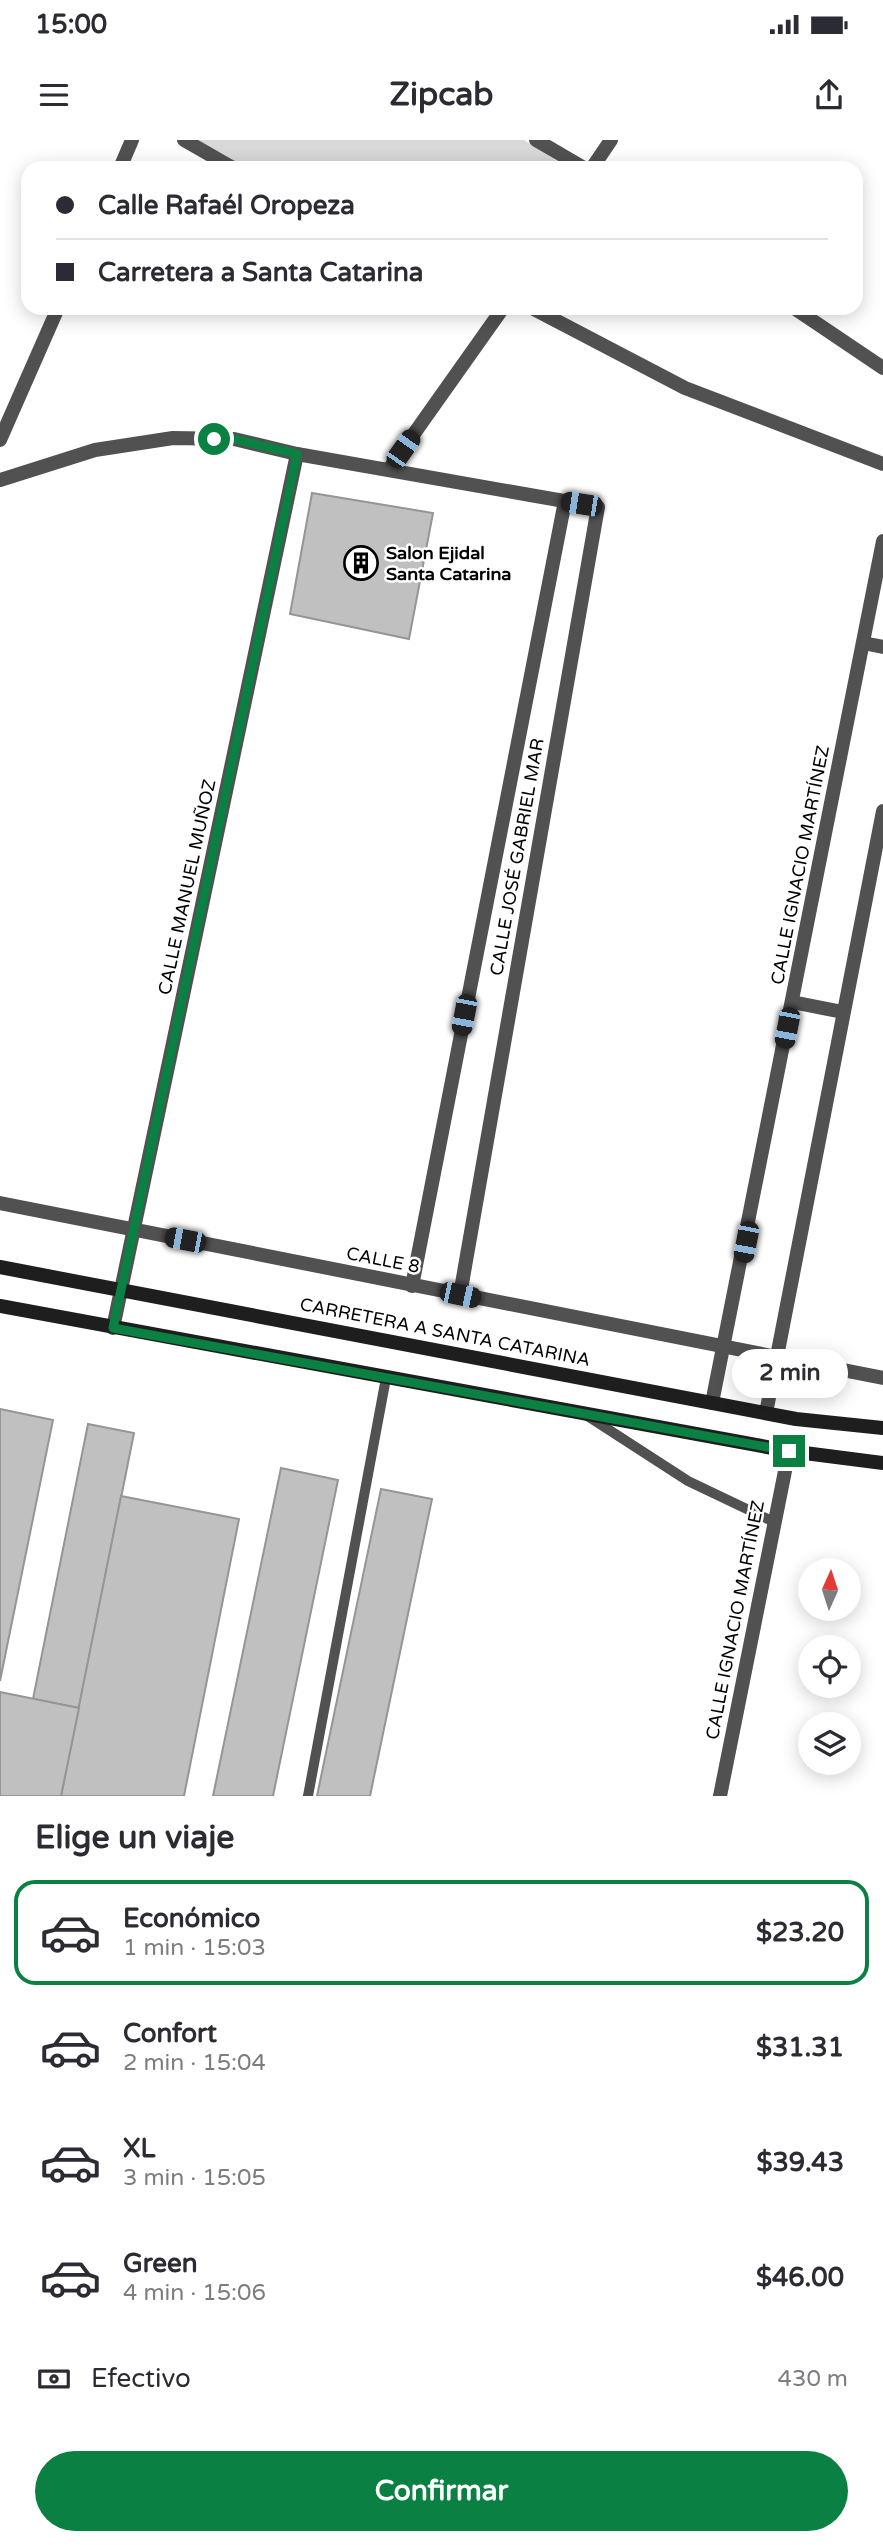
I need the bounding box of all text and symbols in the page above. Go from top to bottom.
text: 15:00 [35,9,107,40]
icon: menu [35,76,73,114]
text: Zipcab [390,76,493,114]
icon: share [810,76,848,114]
text: Calle Rafaél Oropeza [98,190,355,221]
text: Carretera a Santa Catarina [98,257,423,288]
route start [198,423,230,455]
car [383,426,424,472]
car [559,490,604,518]
place label: Salon Ejidal Santa Catarina [386,542,511,585]
building icon: Salon Ejidal Santa Catarina [342,544,380,582]
street label: CALLE JOSÉ GABRIEL MAR [485,737,549,977]
street label: CALLE IGNACIO MARTÍNEZ [766,743,834,987]
street label: CALLE MANUEL MUÑOZ [153,777,221,997]
car [450,992,479,1038]
car [773,1005,802,1051]
car [732,1219,761,1265]
car [163,1226,208,1254]
street label: CALLE 8 [345,1242,421,1278]
car [438,1280,483,1310]
street label: CARRETERA A SANTA CATARINA [298,1293,592,1371]
callout: 2 min [731,1350,847,1398]
text: 2 min [759,1359,821,1387]
route end [773,1435,805,1467]
street label: CALLE IGNACIO MARTÍNEZ [701,1498,769,1742]
north arrow [798,1558,861,1620]
map controls [798,1558,861,1775]
button: locate [798,1635,861,1698]
button: layers [798,1712,861,1775]
text: Elige un viaje [35,1819,234,1857]
icon: car [39,1901,102,1964]
text: Económico [123,1903,260,1934]
text: $23.20 [756,1917,844,1948]
text: 1 min · 15:03 [123,1934,266,1962]
icon: car [39,2016,102,2079]
text: Confort [123,2018,217,2049]
text: $31.31 [756,2032,844,2063]
text: 2 min · 15:04 [123,2049,266,2077]
icon: car [39,2131,102,2194]
text: XL [123,2133,155,2164]
text: $39.43 [756,2147,844,2178]
text: 3 min · 15:05 [123,2164,266,2192]
icon: car [39,2246,102,2309]
text: Green [123,2248,198,2279]
text: $46.00 [756,2262,844,2293]
text: 4 min · 15:06 [123,2279,266,2307]
icon: cash [35,2360,73,2398]
text: Efectivo [91,2363,191,2394]
text: 430 m [778,2365,848,2393]
button: Confirmar [35,2451,848,2531]

